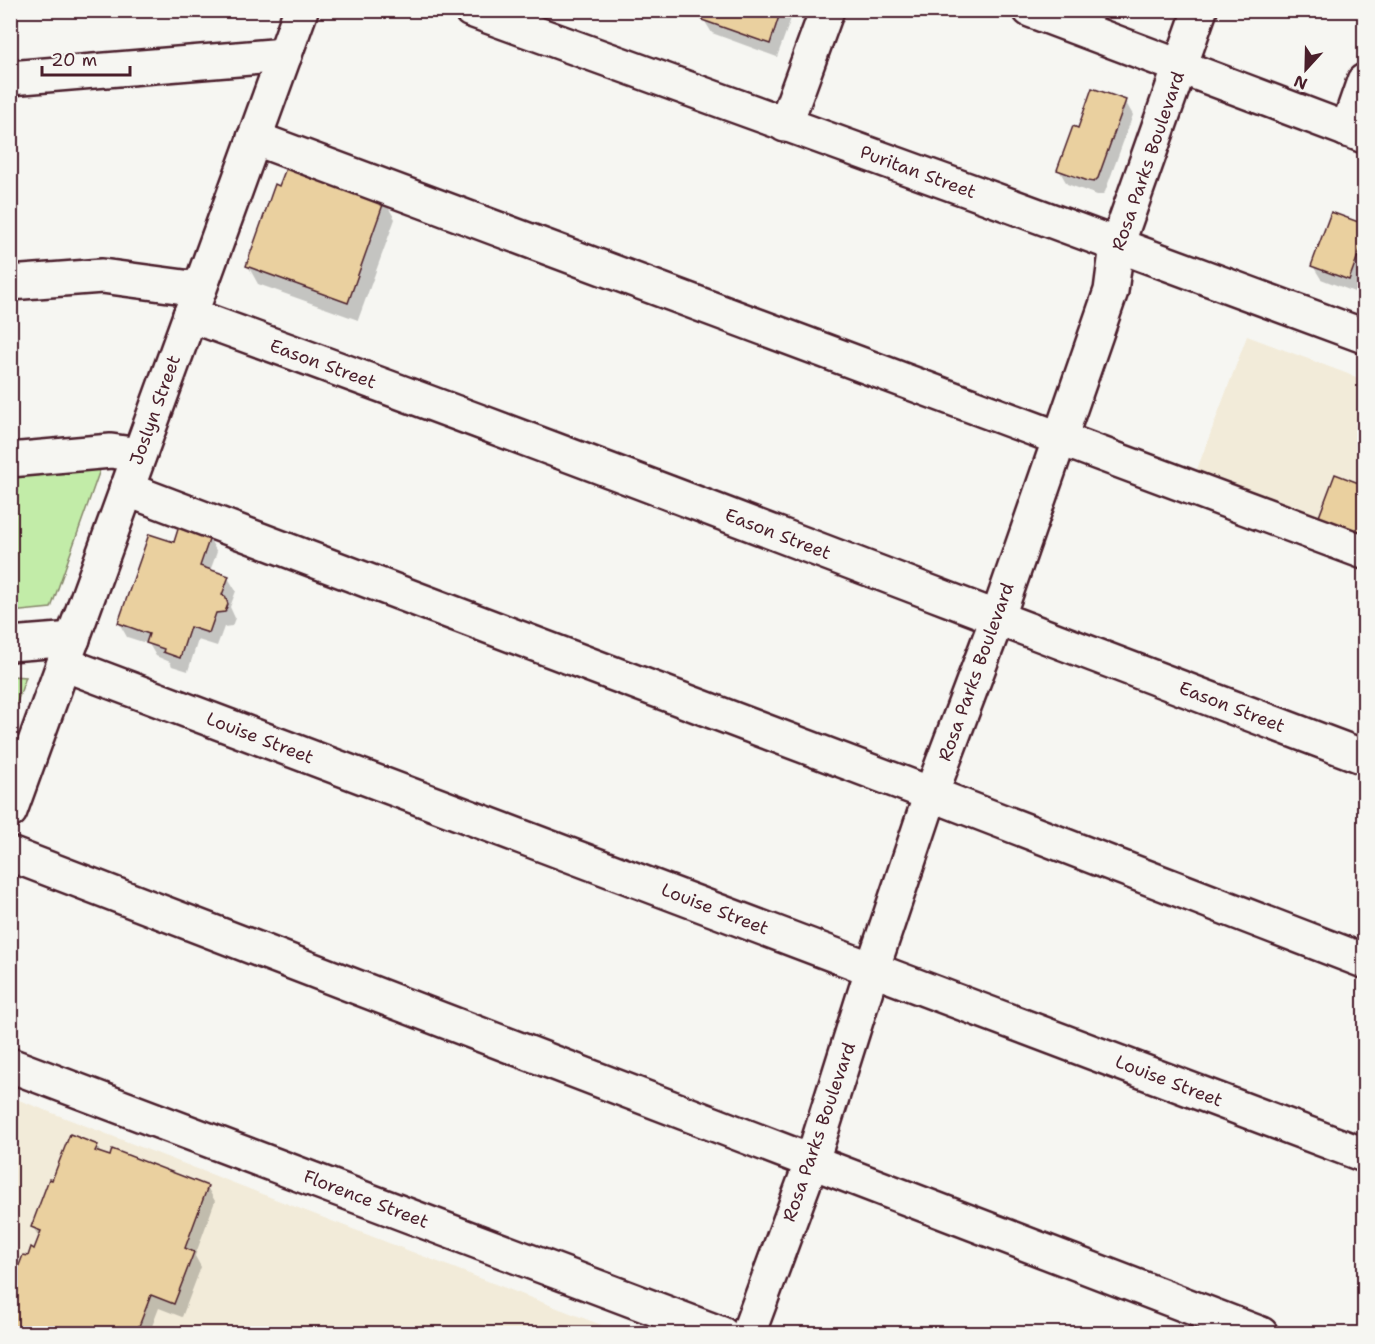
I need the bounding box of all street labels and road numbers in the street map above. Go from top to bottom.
street label: Rosa Parks Boulevard [1106,68,1190,254]
street label: Puritan Street [857,140,980,204]
street label: Eason Street [266,334,380,394]
street label: Joslyn Street [124,352,186,468]
street label: Eason Street [722,503,835,565]
street label: Rosa Parks Boulevard [932,579,1020,765]
street label: Eason Street [1176,676,1289,738]
street label: Louise Street [203,707,317,770]
street label: Louise Street [658,878,772,941]
street label: Rosa Parks Boulevard [777,1039,861,1225]
street label: Louise Street [1112,1050,1226,1113]
street label: Florence Street [300,1164,432,1234]

